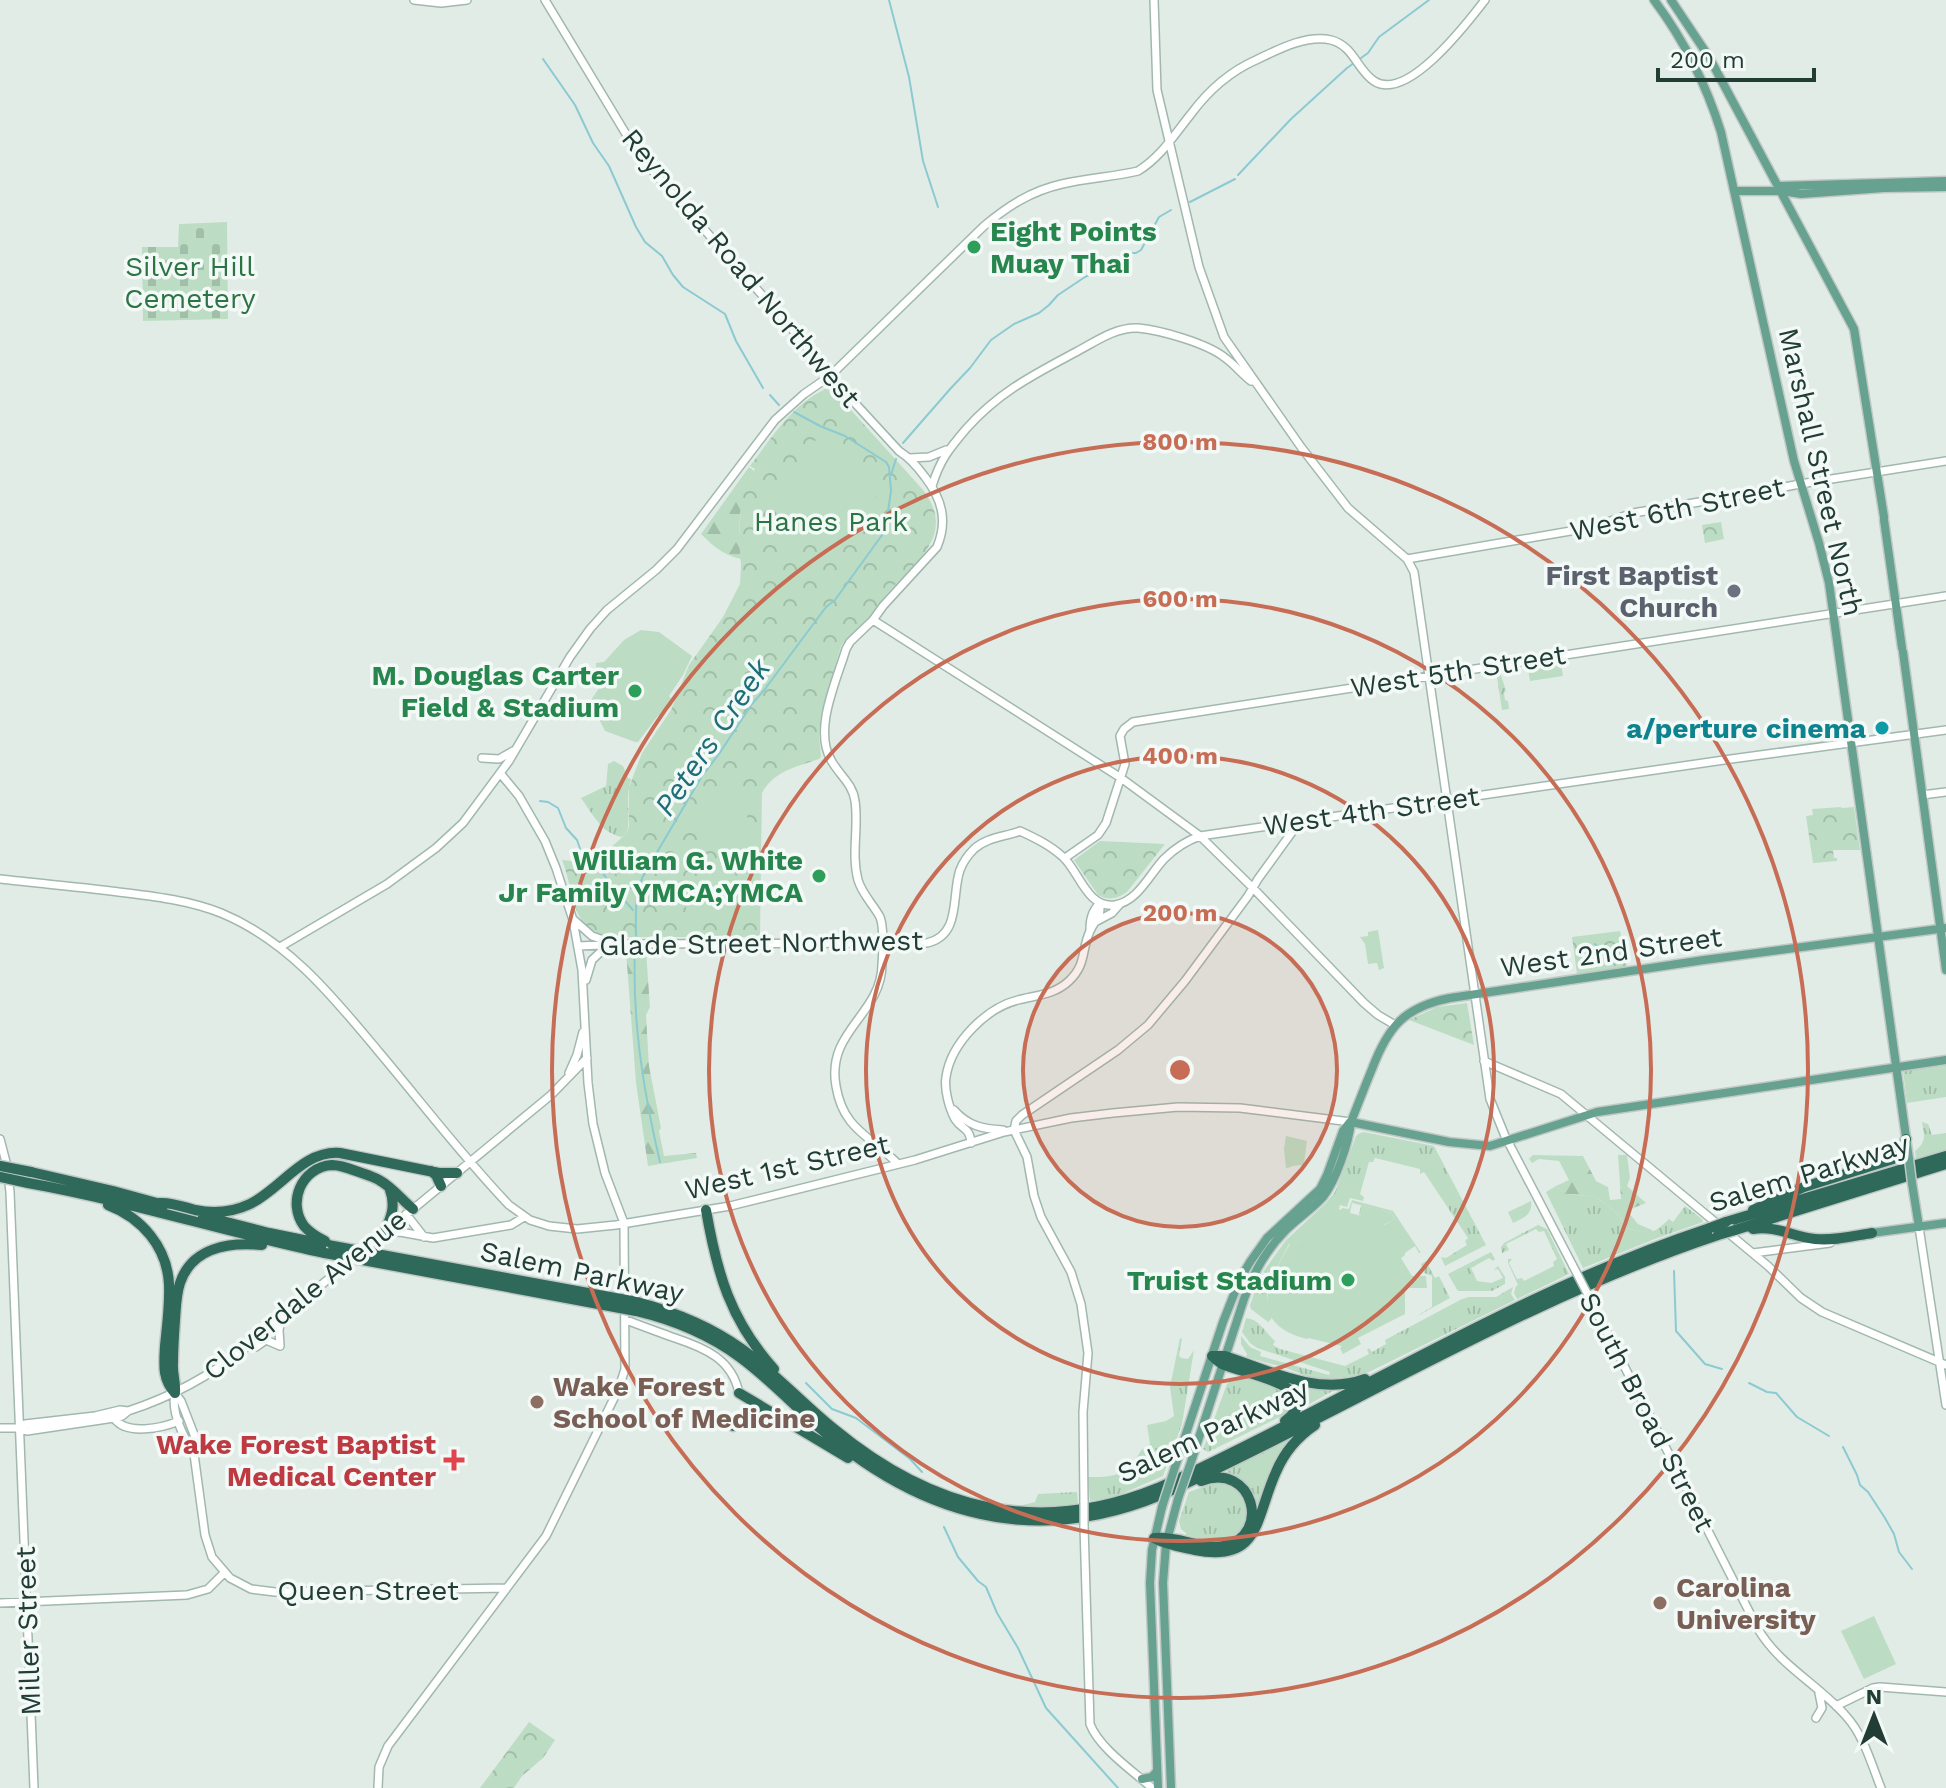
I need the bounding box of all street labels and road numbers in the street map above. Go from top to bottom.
street label: Reynolda Road Northwest [615,122,867,414]
street label: Marshall Street North [1772,325,1870,619]
street label: West 6th Street [1567,470,1787,548]
street label: West 5th Street [1348,638,1568,704]
street label: West 4th Street [1261,779,1482,843]
street label: West 2nd Street [1498,920,1724,984]
street label: Glade Street Northwest [599,924,923,962]
street label: West 1st Street [682,1127,893,1207]
street label: Salem Parkway [1705,1127,1913,1219]
street label: Cloverdale Avenue [197,1203,413,1387]
street label: Salem Parkway [477,1234,687,1310]
street label: South Broad Street [1572,1287,1722,1537]
street label: Salem Parkway [1112,1372,1314,1490]
street label: Miller Street [9,1546,47,1716]
street label: Queen Street [277,1574,459,1607]

